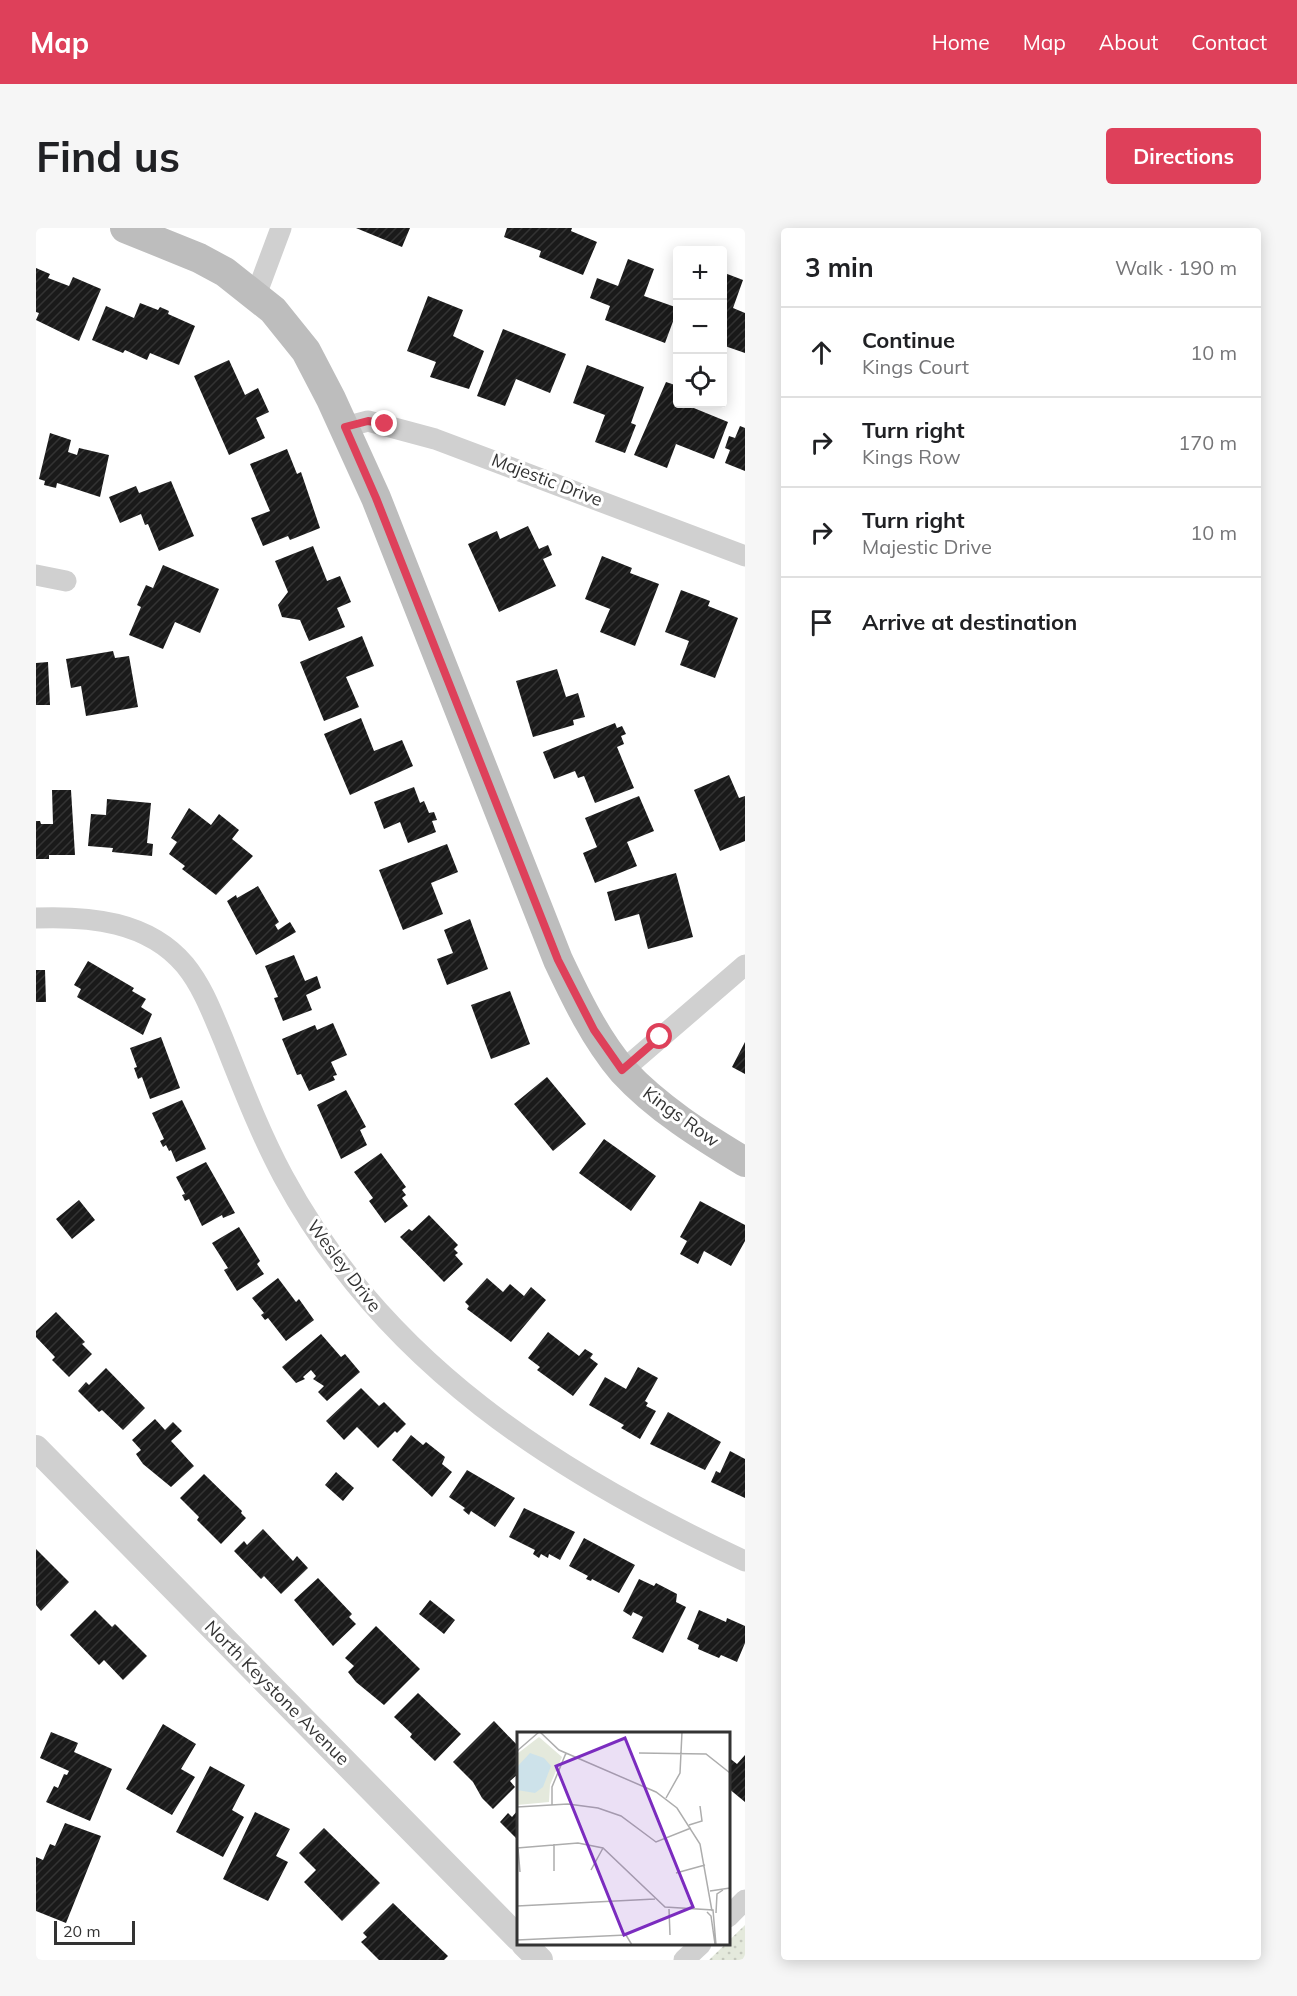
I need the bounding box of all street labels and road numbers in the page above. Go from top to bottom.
street label: Majestic Drive [489,448,606,511]
street label: Kings Row [639,1081,724,1152]
street label: Wesley Drive [302,1215,387,1316]
street label: North Keystone Avenue [200,1615,355,1770]

